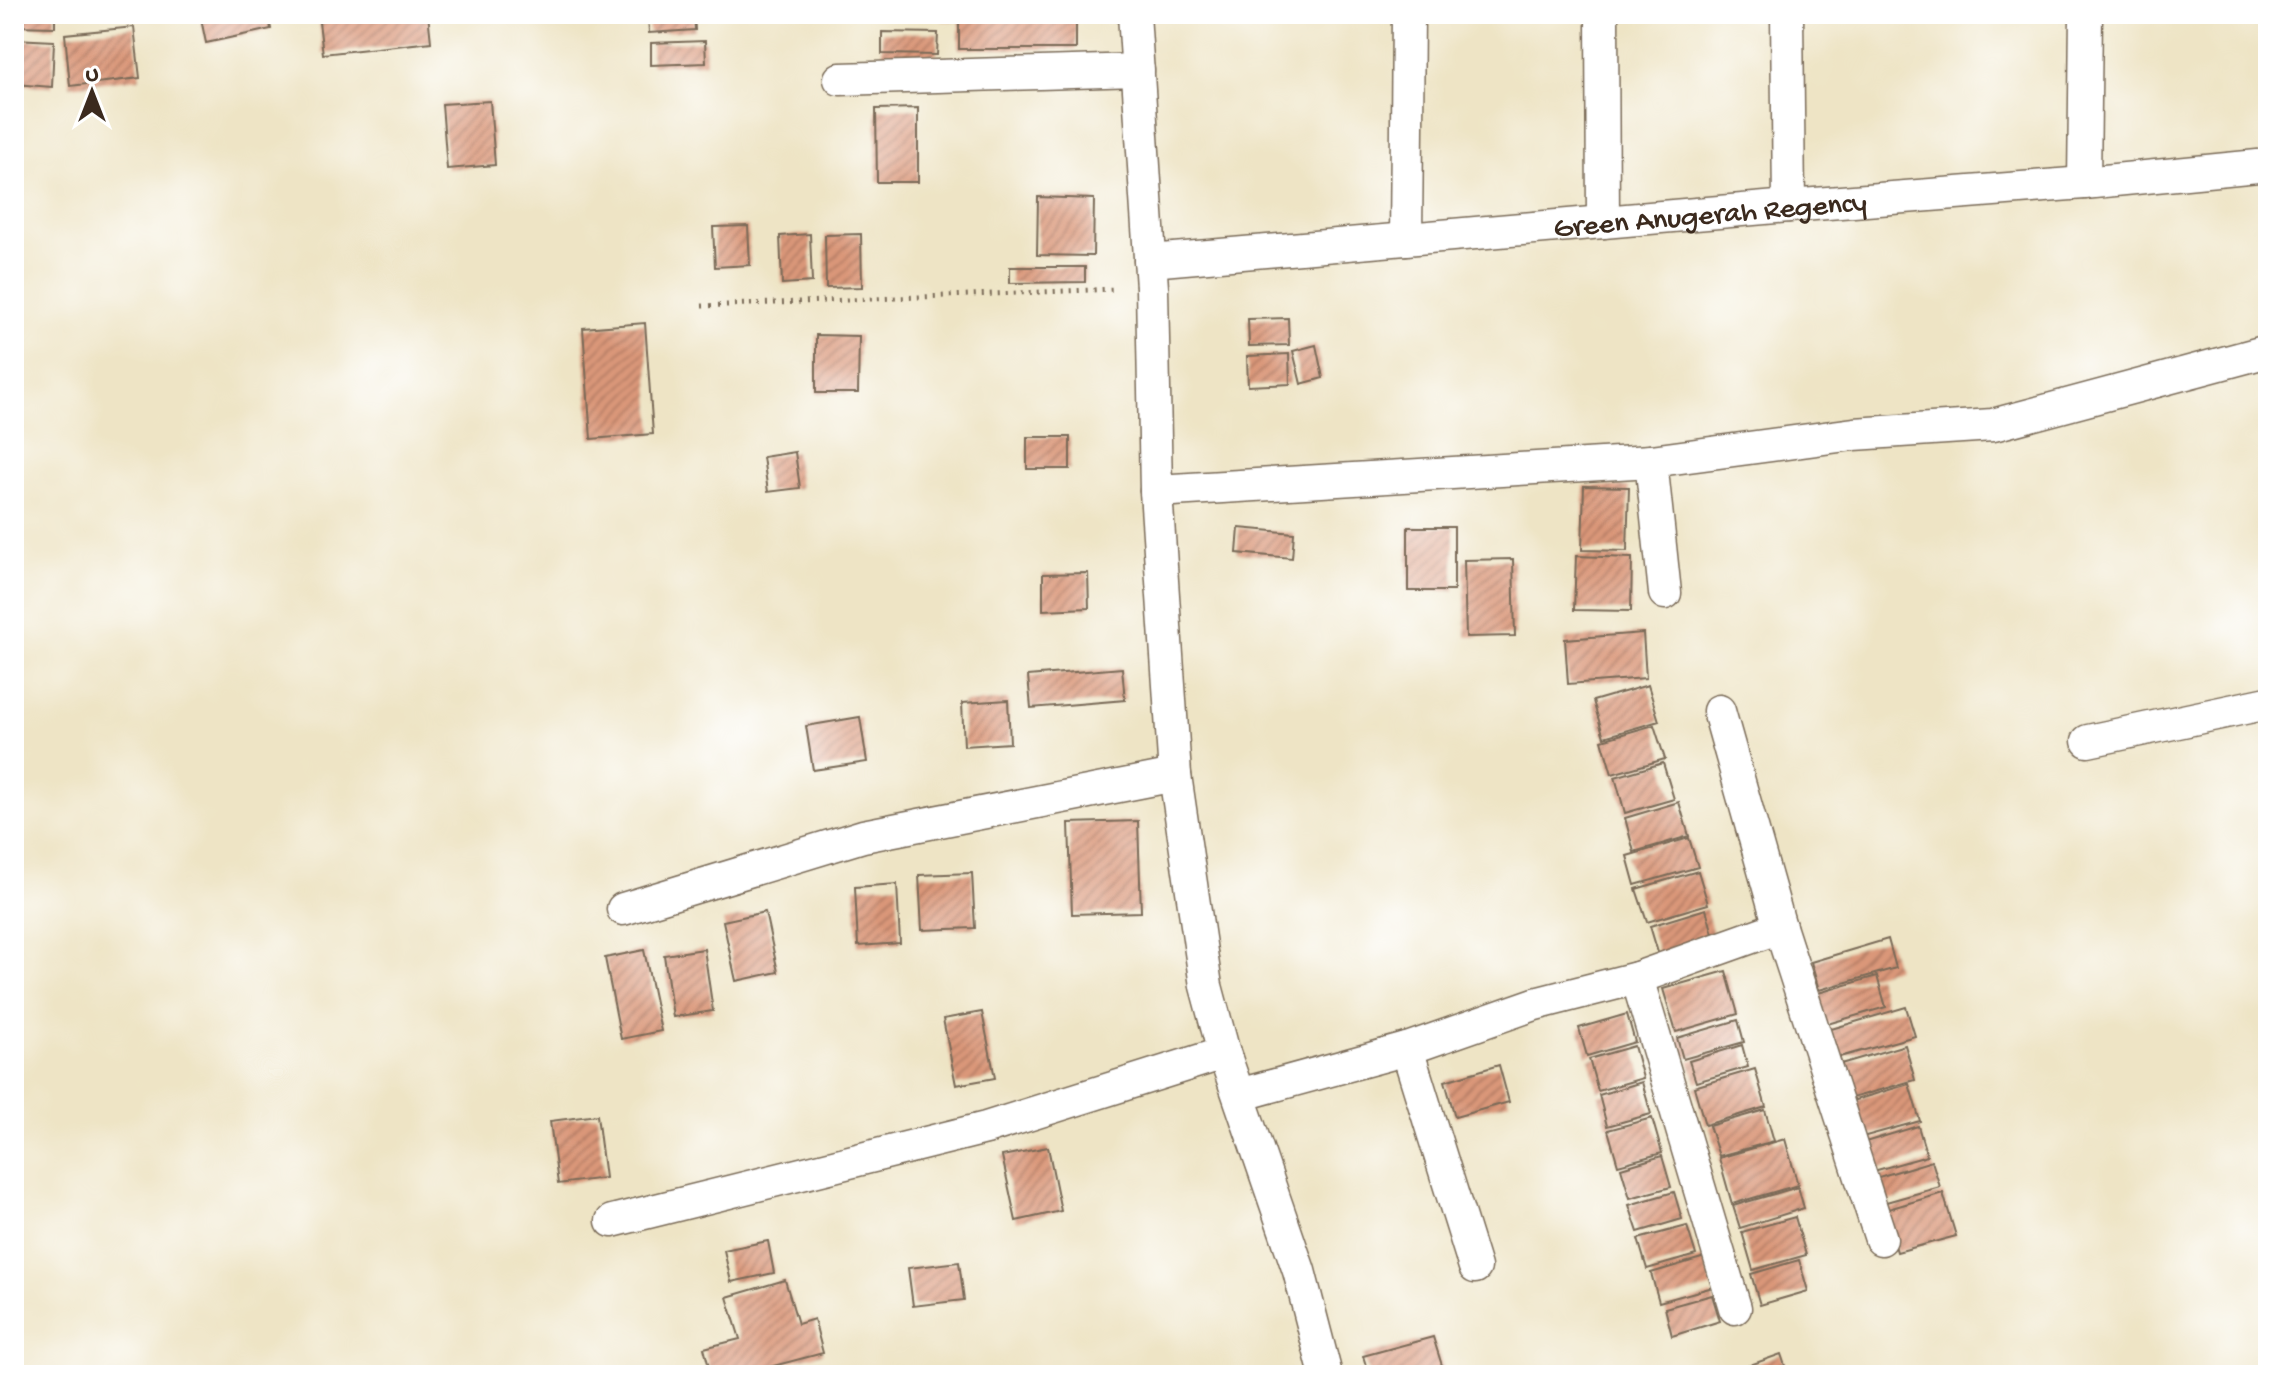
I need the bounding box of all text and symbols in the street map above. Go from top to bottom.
north arrow [52,52,132,132]
text: U [86,63,99,89]
street label: Green Anugerah Regency [1552,187,1868,248]

